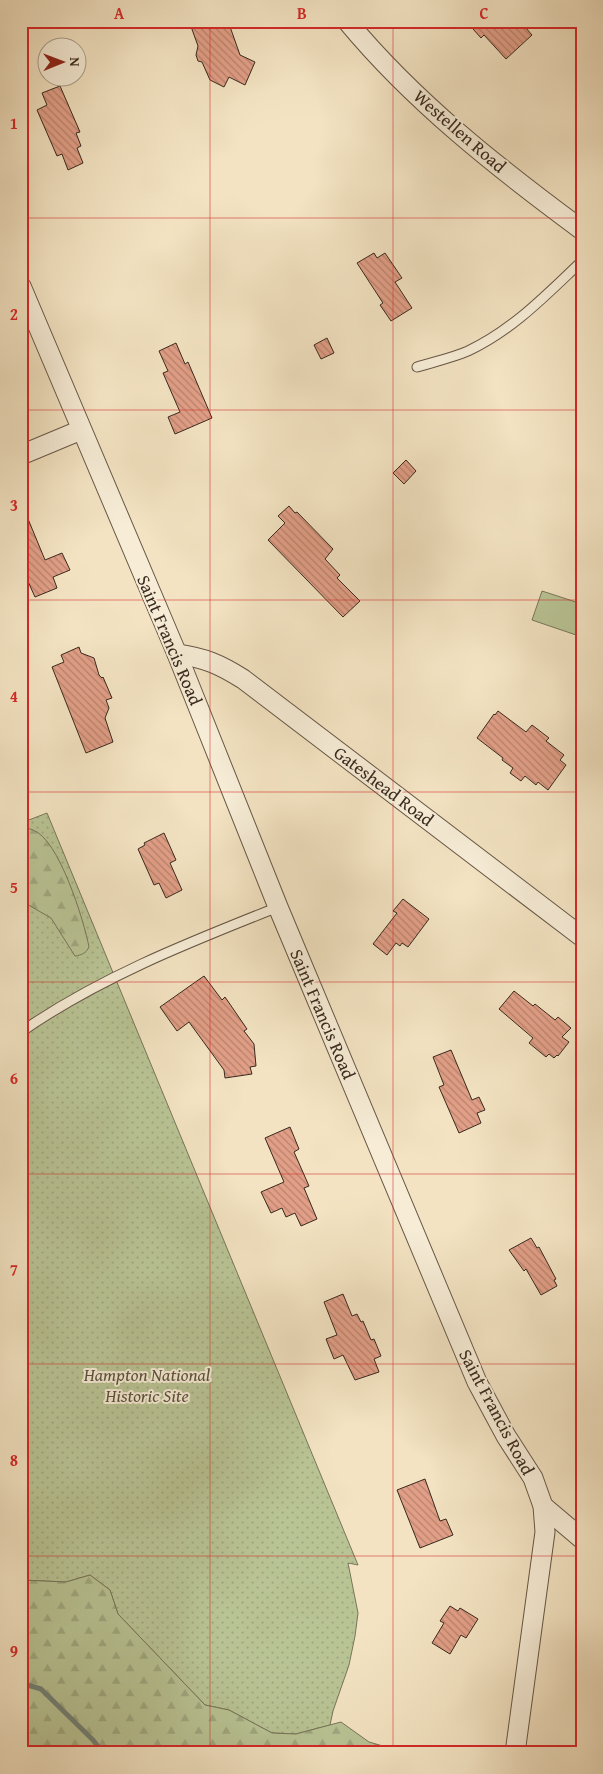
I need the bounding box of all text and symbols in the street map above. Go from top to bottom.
text: A [114,1,125,25]
text: B [297,1,307,25]
text: C [479,1,489,25]
north arrow [38,38,88,88]
text: N [65,57,85,67]
street label: Westellen Road [408,83,513,179]
text: 1 [10,111,18,135]
text: 2 [10,302,18,326]
text: 3 [10,493,18,517]
street label: Saint Francis Road [130,571,210,710]
text: 4 [10,684,18,708]
street label: Gateshead Road [328,739,440,833]
text: 5 [10,875,18,899]
street label: Saint Francis Road [283,945,363,1084]
text: 6 [10,1066,18,1090]
text: 7 [10,1257,18,1281]
street label: Saint Francis Road [452,1344,542,1480]
park label: Hampton National Historic Site [83,1361,211,1409]
text: 8 [10,1448,18,1472]
text: 9 [10,1639,18,1663]

